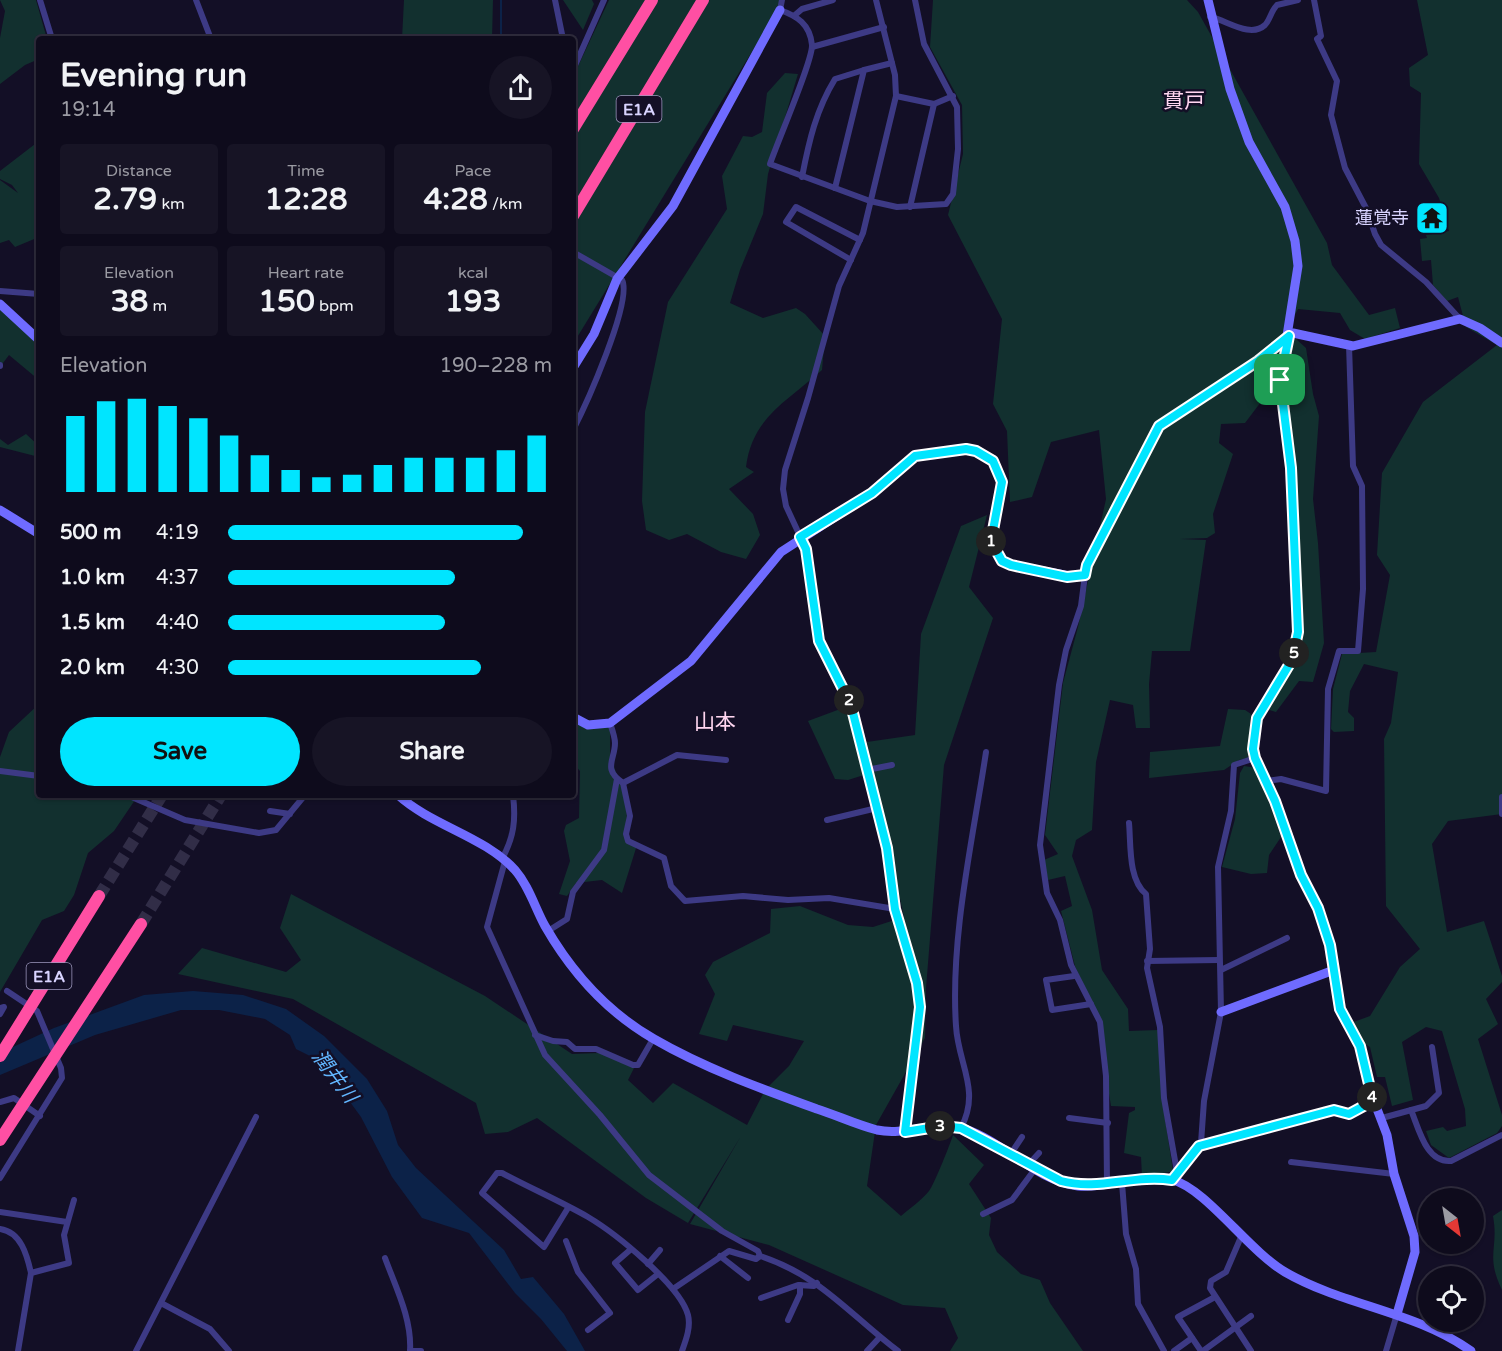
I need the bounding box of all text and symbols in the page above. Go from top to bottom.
text: Evening run [60,56,247,95]
button: share [489,56,552,119]
district label: 貫戸 [1163,89,1205,114]
road number: E1A [616,96,662,122]
text: 19:14 [60,98,115,122]
text: Distance [106,161,172,181]
text: Time [287,161,325,181]
text: Pace [455,161,491,181]
text: 2.79 [93,181,157,218]
text: 12:28 [264,181,348,218]
text: 4:28 [424,181,488,218]
text: km [157,194,185,214]
text: /km [488,194,522,214]
temple icon: 蓮覚寺 [1414,200,1450,236]
place label: 蓮覚寺 [1355,207,1409,229]
text: Elevation [104,263,174,283]
text: Heart rate [268,263,344,283]
text: kcal [458,263,488,283]
text: 38 [111,283,148,320]
text: 150 [258,283,315,320]
text: 193 [445,283,501,320]
text: m [148,296,167,316]
text: bpm [315,296,354,316]
text: Elevation [60,354,147,378]
text: 190–228 m [439,354,552,378]
pin [1254,354,1305,405]
icon: arrive [1263,363,1296,396]
text: 500 m [60,521,121,545]
text: 4:19 [156,521,199,545]
pin: 1 [976,526,1006,556]
text: 1 [986,531,996,551]
text: 1.0 km [60,566,125,590]
text: 4:37 [156,566,199,590]
text: 1.5 km [60,611,125,635]
text: 4:40 [156,611,199,635]
pin: 5 [1279,638,1309,668]
text: 5 [1289,643,1299,663]
text: 2.0 km [60,656,125,680]
text: 4:30 [156,656,199,680]
pin: 2 [834,685,864,715]
text: 2 [844,690,854,710]
district label: 山本 [694,710,736,735]
button: Save [60,717,300,786]
button: Share [312,717,552,786]
road number: E1A [26,963,72,989]
water label: 潤井川 [307,1045,363,1109]
pin: 4 [1357,1082,1387,1112]
text: 4 [1367,1087,1377,1107]
pin: 3 [925,1111,955,1141]
text: 3 [935,1116,945,1136]
north arrow [1418,1188,1484,1254]
map controls [1418,1188,1484,1332]
button: locate [1418,1266,1484,1332]

